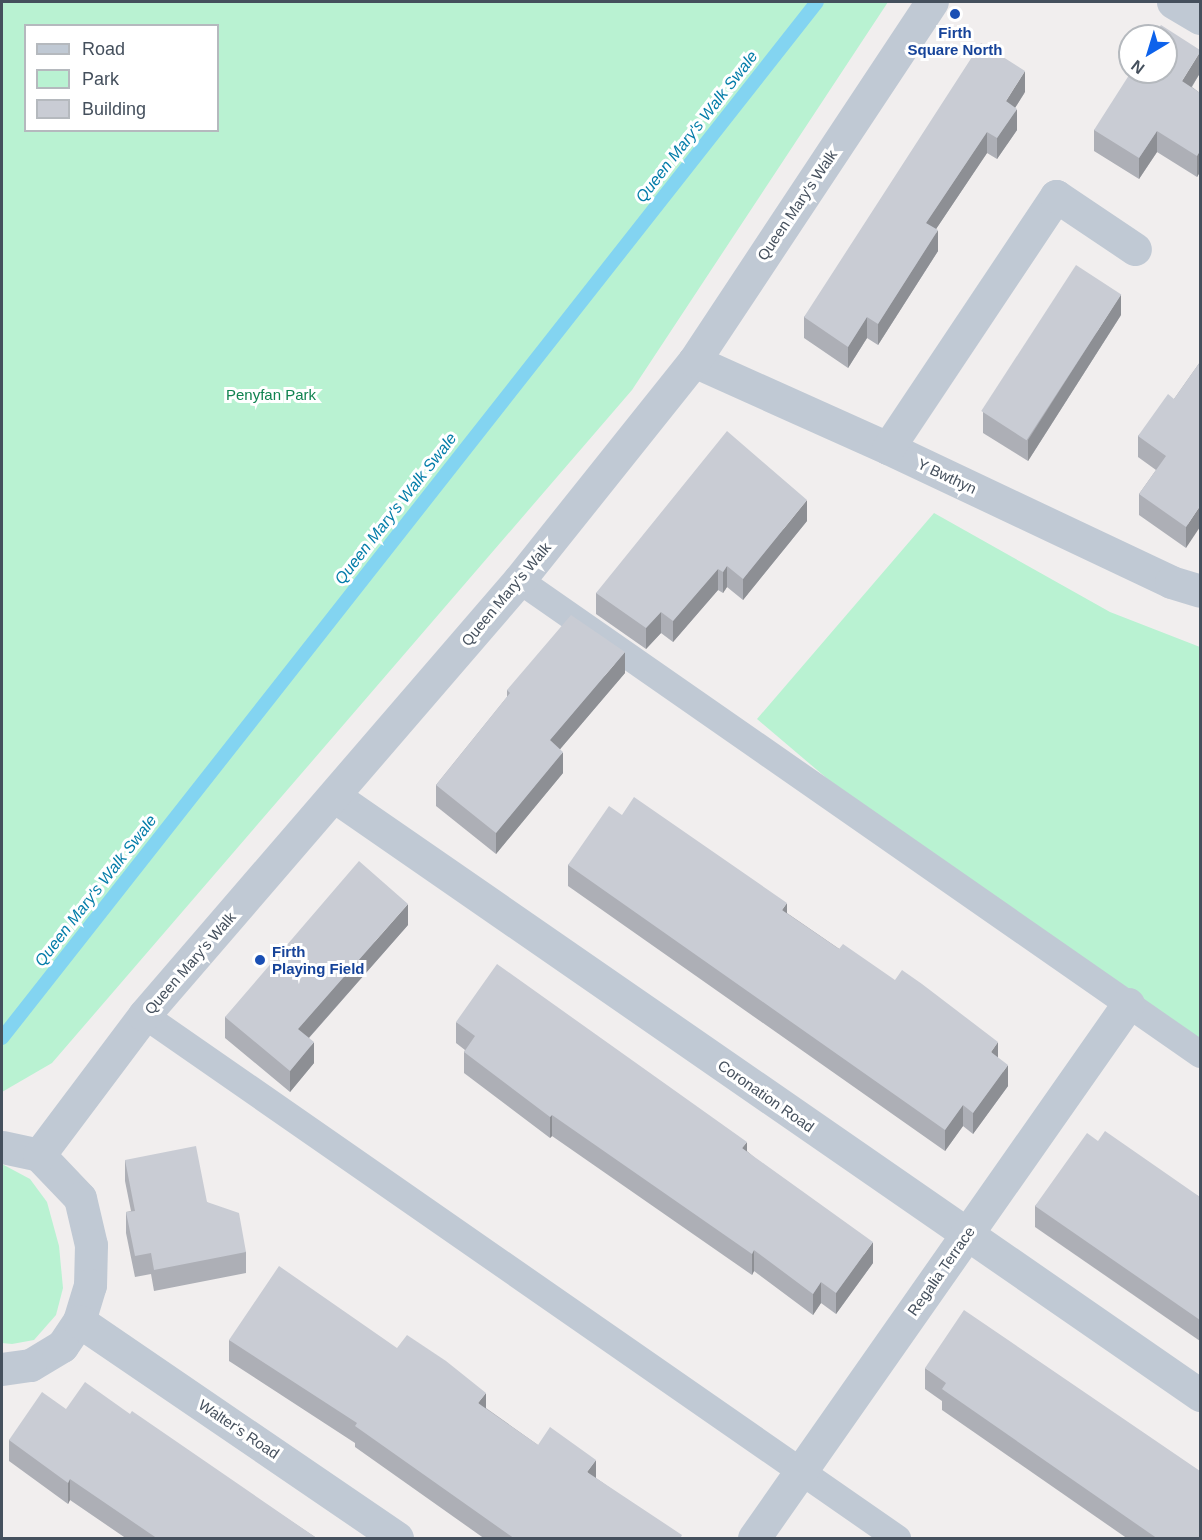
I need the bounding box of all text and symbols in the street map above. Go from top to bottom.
marker: Firth Square North [948,7,962,21]
place label: Firth Square North [907,23,1003,58]
legend [24,24,219,132]
north arrow [1118,24,1178,84]
text: Road [82,39,125,59]
water label: Queen Mary's Walk Swale [632,47,762,207]
text: N [1128,57,1148,77]
text: Park [82,69,119,89]
text: Building [82,99,146,119]
street label: Queen Mary's Walk [753,146,841,264]
park label: Penyfan Park [226,386,316,404]
water label: Queen Mary's Walk Swale [331,429,461,589]
street label: Y Bwthyn [914,454,980,498]
street label: Queen Mary's Walk [457,538,555,650]
water label: Queen Mary's Walk Swale [31,811,161,971]
street label: Queen Mary's Walk [141,908,239,1018]
place label: Firth Playing Field [272,942,365,977]
marker: Firth Playing Field [253,953,267,967]
street label: Coronation Road [714,1056,818,1136]
street label: Regalia Terrace [904,1223,978,1319]
street label: Walter's Road [195,1395,283,1463]

